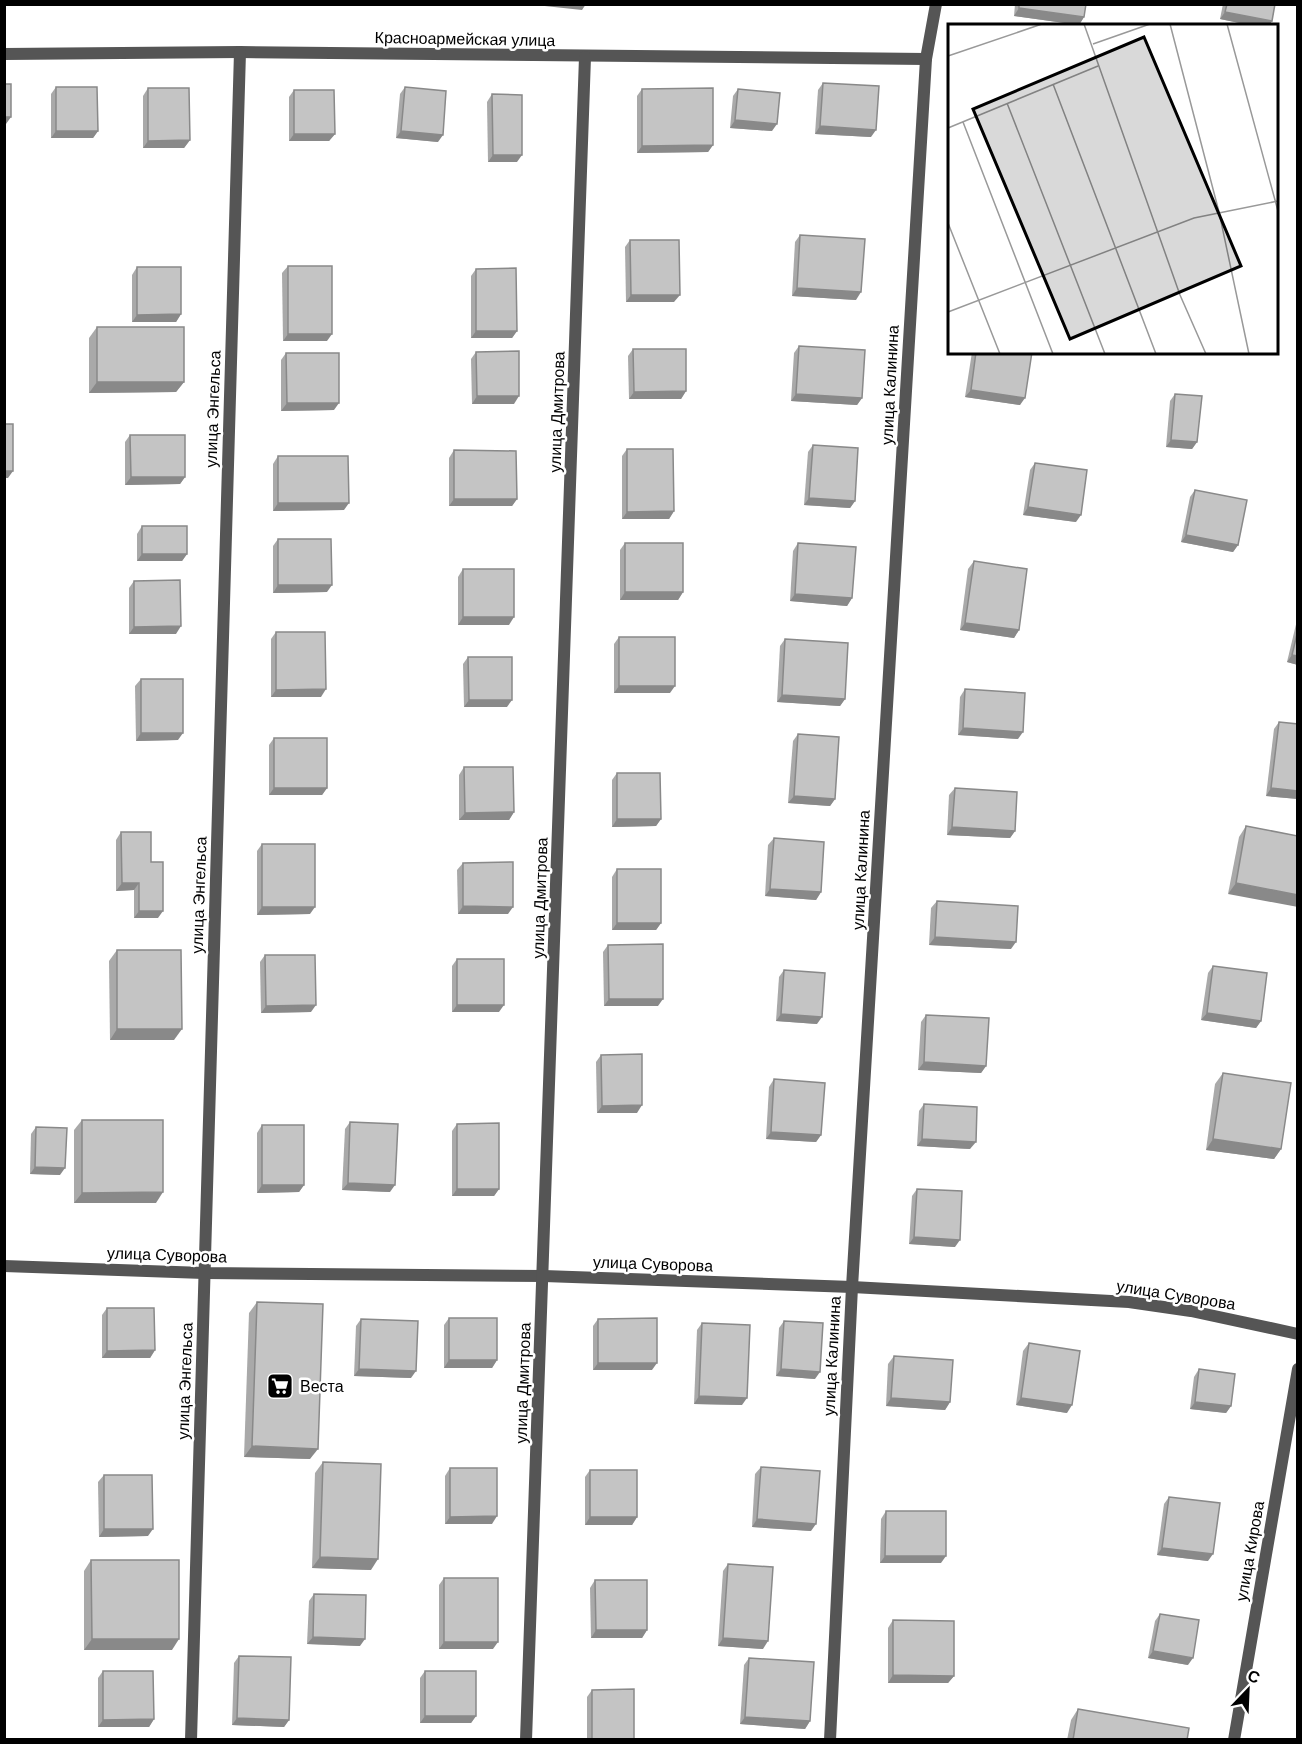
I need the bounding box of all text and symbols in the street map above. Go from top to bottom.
inset map [948,24,1278,354]
street label: Красноармейская улица [375,27,556,51]
street label: улица Калинина [876,324,904,446]
street label: улица Энгельса [200,350,226,468]
street label: улица Дмитрова [544,351,570,473]
street label: улица Калинина [847,809,875,931]
street label: улица Энгельса [186,836,212,954]
street label: улица Дмитрова [527,837,553,959]
street label: улица Суворова [107,1242,227,1268]
street label: улица Суворова [593,1251,713,1277]
street label: улица Суворова [1115,1275,1237,1315]
street label: улица Калинина [818,1295,846,1417]
street label: улица Энгельса [172,1322,198,1440]
street label: улица Дмитрова [510,1322,536,1444]
supermarket icon: Веста [265,1371,295,1401]
place label: Веста [300,1376,344,1397]
street label: улица Кирова [1231,1499,1269,1603]
north arrow [1218,1660,1278,1720]
text: С [1244,1665,1263,1689]

